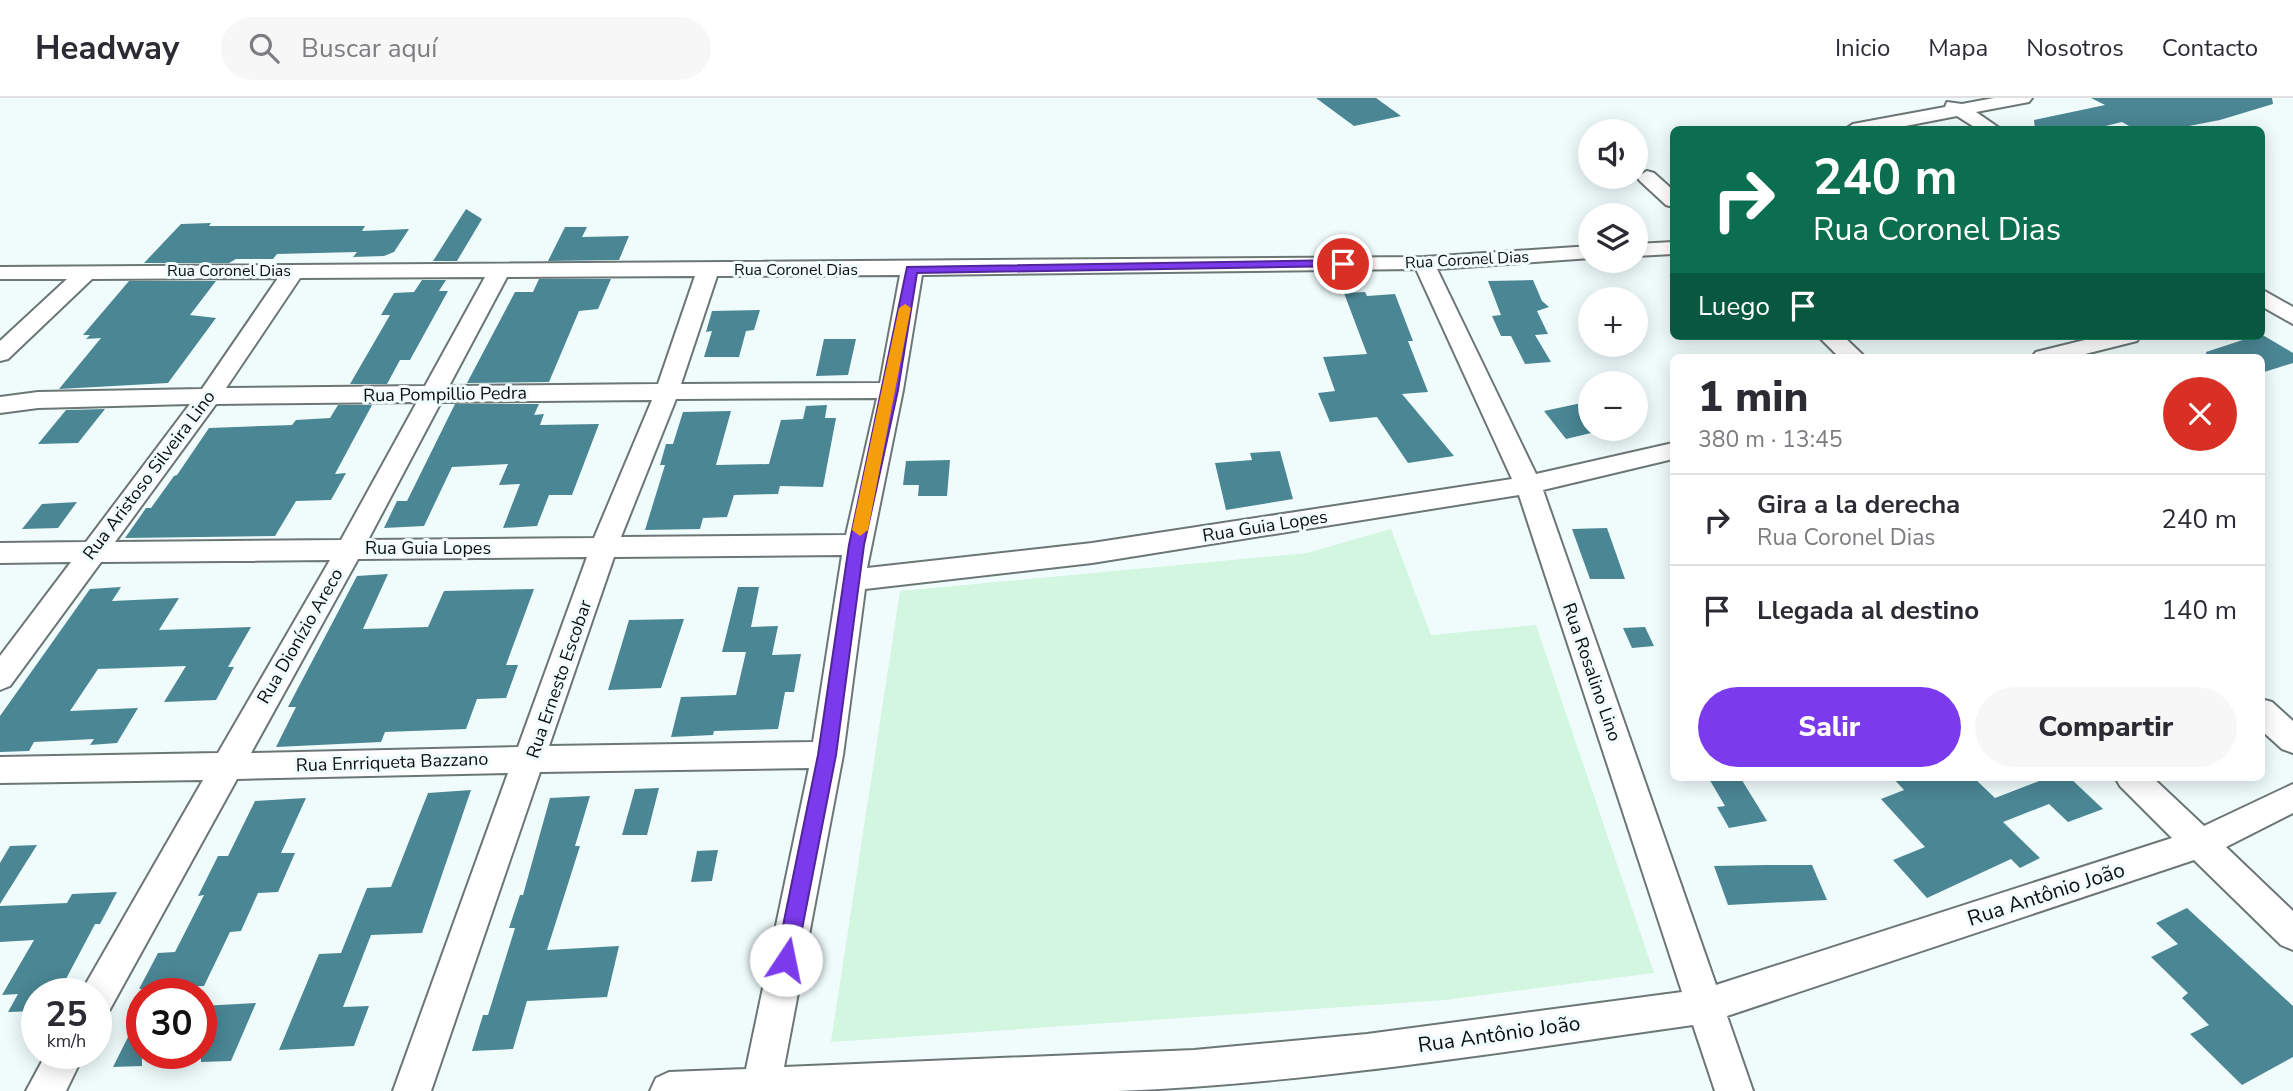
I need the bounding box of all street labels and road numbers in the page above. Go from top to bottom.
street label: Rua Coronel Dias [1405,246,1530,274]
street label: Rua Coronel Dias [734,259,858,281]
street label: Rua Coronel Dias [167,260,291,282]
street label: Rua Pompillio Pedra [363,381,527,407]
street label: Rua Aristoso Silveira Lino [77,385,221,565]
street label: Rua Guia Lopes [1201,504,1329,548]
street label: Rua Guia Lopes [365,536,491,560]
street label: Rua Dionízio Areco [251,564,349,708]
street label: Rua Ernesto Escobar [521,596,598,761]
street label: Rua Rosalino Lino [1557,600,1627,744]
street label: Rua Enrriqueta Bazzano [295,747,489,777]
street label: Rua Antônio João [1964,855,2128,933]
street label: Rua Antônio João [1416,1009,1582,1059]

